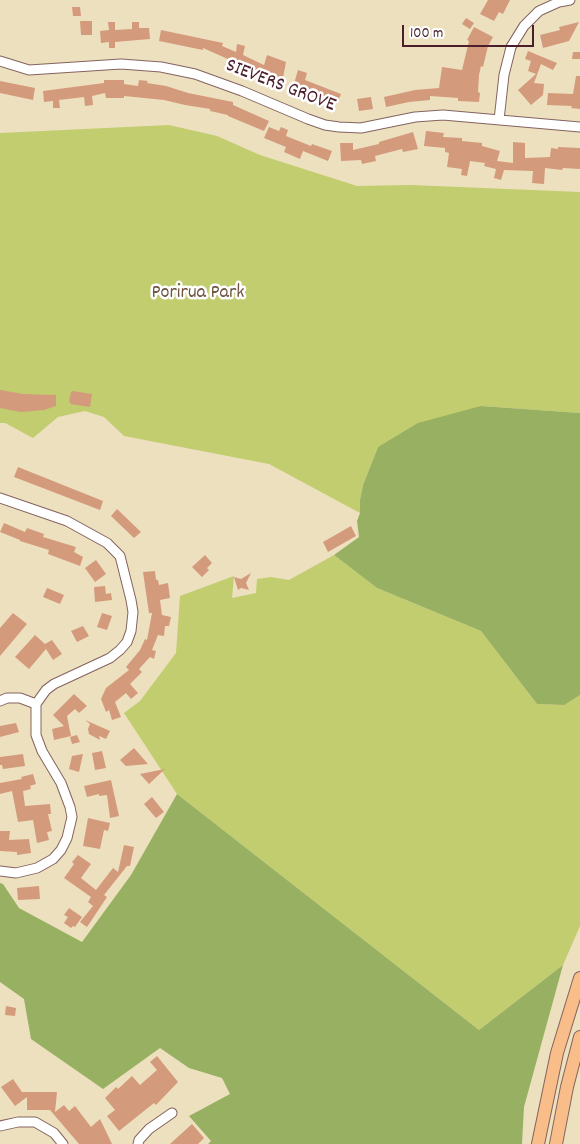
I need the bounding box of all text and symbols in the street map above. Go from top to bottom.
scale bar [405,15,538,47]
text: 100 m [410,23,443,45]
street label: SIEVERS GROVE [222,55,338,119]
park label: Porirua Park [151,282,245,306]

